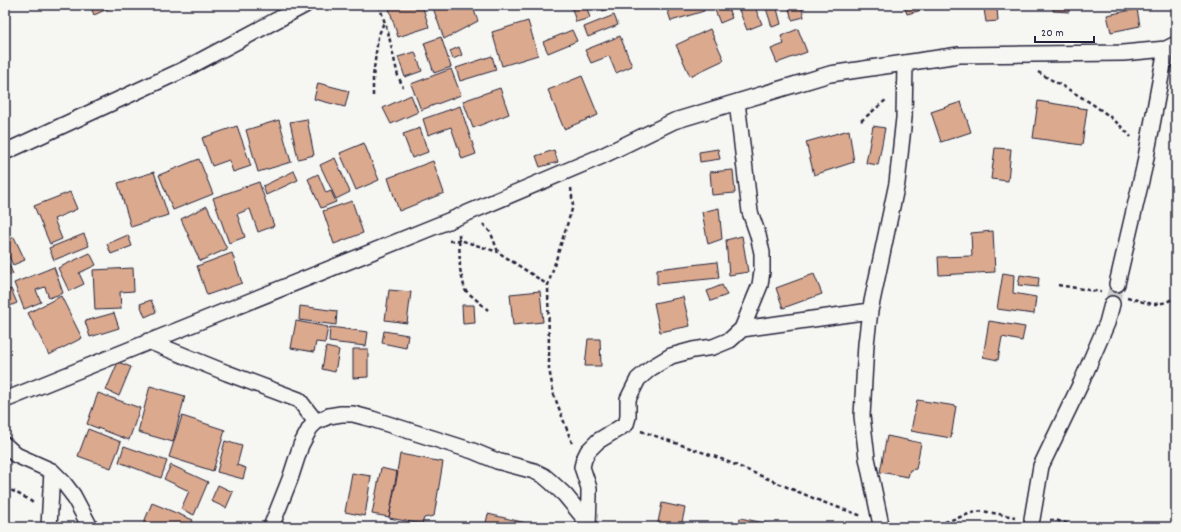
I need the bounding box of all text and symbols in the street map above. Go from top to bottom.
scale bar [1035,18,1094,44]
text: 20 m [1041,25,1064,42]

